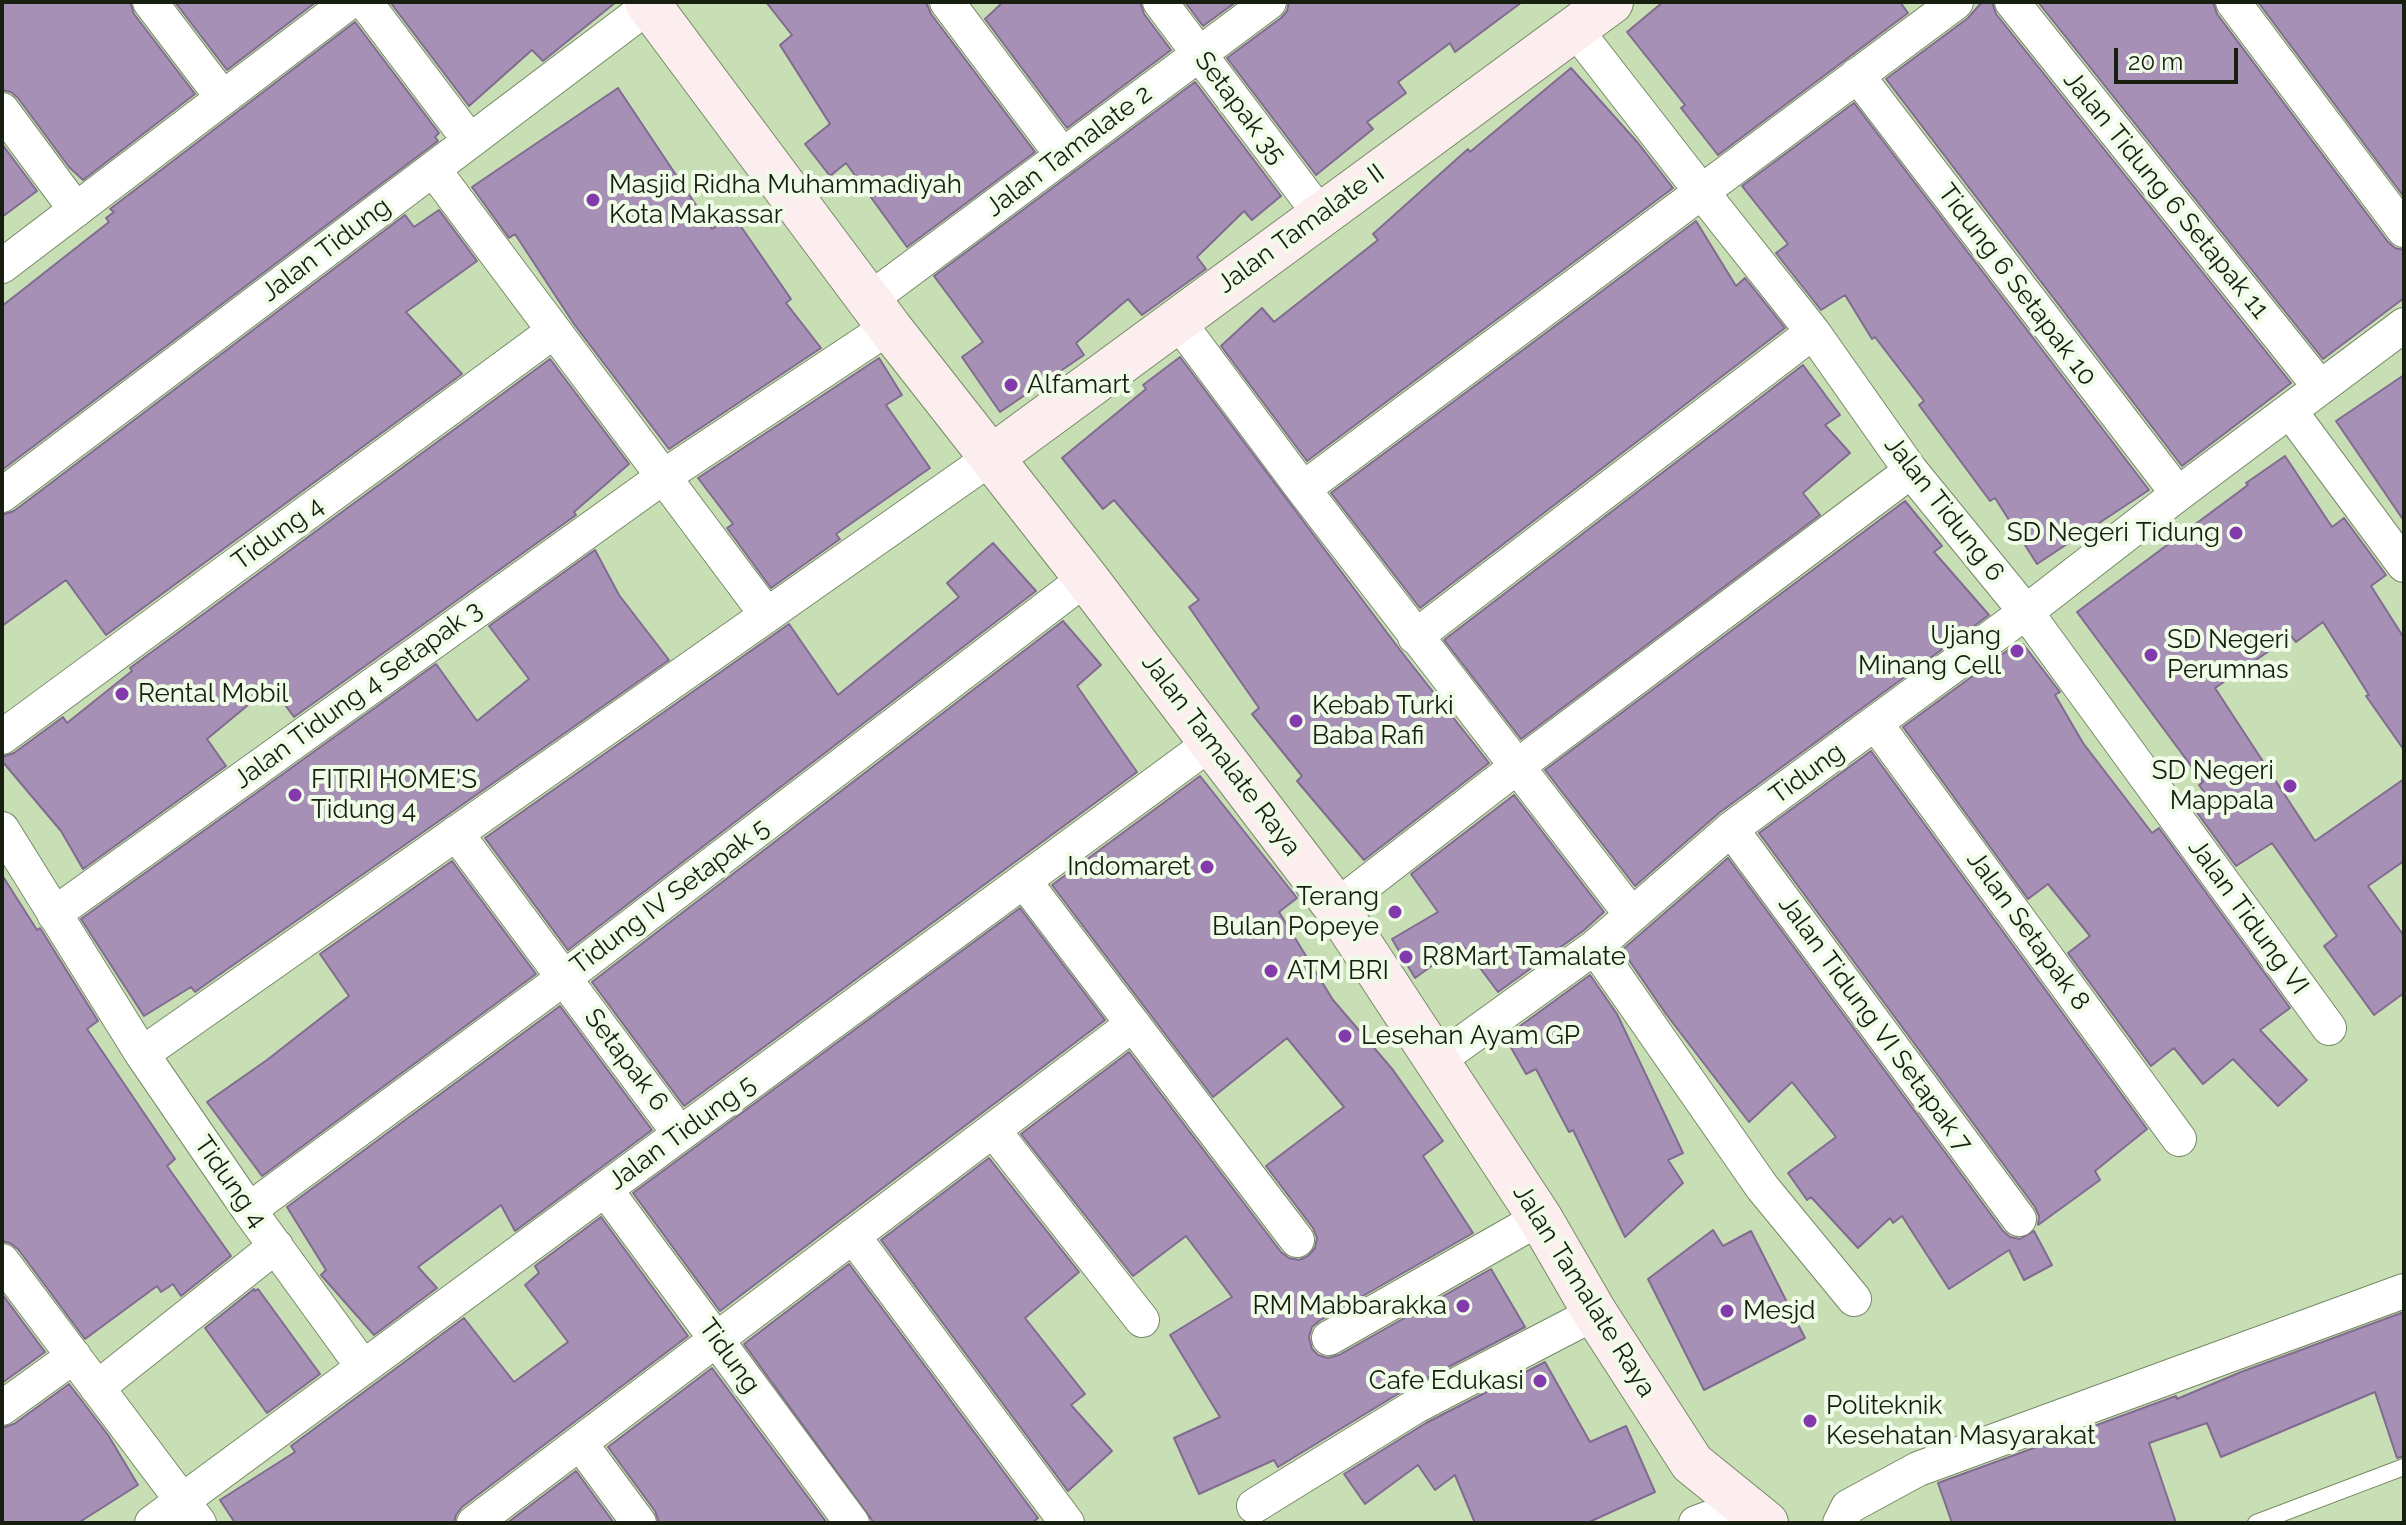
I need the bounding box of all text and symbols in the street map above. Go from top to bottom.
scale bar [2118,32,2242,82]
street label: Setapak 35 [1188,46,1292,170]
text: 20 m [2128,47,2183,76]
street label: Jalan Tidung 6 Setapak 11 [2056,65,2276,325]
street label: Jalan Tamalate 2 [980,78,1158,224]
street label: Jalan Tamalate II [1211,158,1391,300]
place label: Masjid Ridha Muhammadiyah Kota Makassar [609,169,962,230]
street label: Tidung 6 Setapak 10 [1931,178,2103,392]
street label: Jalan Tidung [255,191,397,309]
marker: Masjid Ridha Muhammadiyah Kota Makassar [584,191,602,209]
place label: Alfamart [1027,369,1130,401]
marker: Alfamart [1002,376,1020,394]
street label: Jalan Tidung 6 [1877,430,2011,588]
street label: Tidung 4 [226,490,330,578]
place label: SD Negeri Tidung [2007,517,2220,549]
marker: SD Negeri Tidung [2227,524,2245,542]
street label: Jalan Tidung 4 Setapak 3 [228,594,488,796]
place label: Ujang Minang Cell [1858,620,2001,682]
place label: SD Negeri Perumnas [2167,624,2289,686]
marker: Ujang Minang Cell [2008,642,2026,660]
marker: SD Negeri Perumnas [2142,646,2160,664]
street label: Jalan Tamalate Raya [1135,648,1307,862]
place label: Rental Mobil [138,678,288,710]
marker: Rental Mobil [113,685,131,703]
place label: Kebab Turki Baba Rafi [1312,690,1454,752]
marker: Kebab Turki Baba Rafi [1287,712,1305,730]
street label: Tidung [1764,737,1850,811]
place label: SD Negeri Mappala [2152,755,2274,816]
place label: FITRI HOME'S Tidung 4 [311,764,477,826]
marker: SD Negeri Mappala [2281,777,2299,795]
marker: FITRI HOME'S Tidung 4 [286,786,304,804]
street label: Tidung IV Setapak 5 [565,812,775,982]
street label: Jalan Tidung VI [2181,833,2315,1001]
street label: Jalan Setapak 8 [1960,845,2096,1017]
place label: Indomaret [1067,851,1191,883]
marker: Indomaret [1198,858,1216,876]
place label: Terang Bulan Popeye [1212,881,1379,942]
street label: Jalan Tidung VI Setapak 7 [1771,890,1979,1158]
marker: Terang Bulan Popeye [1386,903,1404,921]
place label: R8Mart Tamalate [1422,941,1626,973]
marker: R8Mart Tamalate [1397,948,1415,966]
place label: ATM BRI [1287,955,1389,987]
marker: ATM BRI [1262,962,1280,980]
street label: Setapak 6 [577,1003,675,1117]
place label: Lesehan Ayam GP [1361,1020,1580,1052]
marker: Lesehan Ayam GP [1336,1027,1354,1045]
street label: Jalan Tidung 5 [602,1069,762,1197]
street label: Tidung 4 [187,1130,273,1234]
street label: Jalan Tamalate Raya [1506,1179,1662,1403]
place label: RM Mabbarakka [1253,1290,1447,1322]
place label: Mesjd [1743,1295,1815,1327]
marker: RM Mabbarakka [1454,1297,1472,1315]
marker: Mesjd [1718,1302,1736,1320]
street label: Tidung [692,1313,766,1399]
place label: Cafe Edukasi [1369,1365,1524,1397]
marker: Cafe Edukasi [1531,1372,1549,1390]
place label: Politeknik Kesehatan Masyarakat [1826,1390,2096,1452]
marker: Politeknik Kesehatan Masyarakat [1801,1412,1819,1430]

